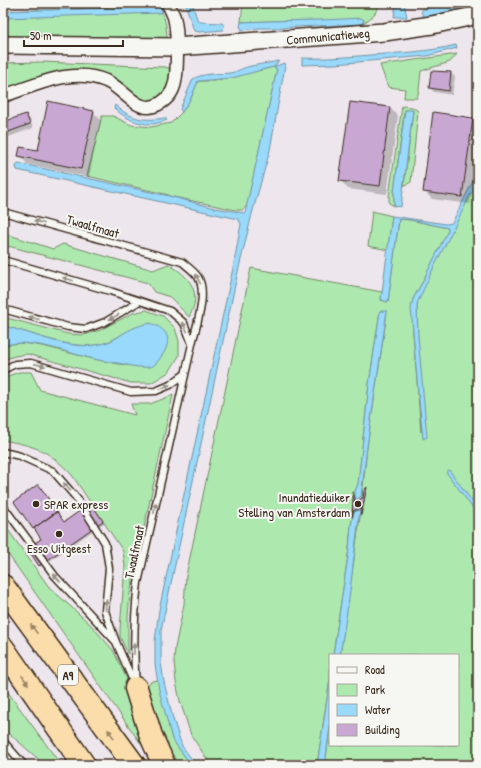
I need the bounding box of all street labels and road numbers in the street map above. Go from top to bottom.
street label: Communicatieweg [286,23,371,49]
street label: Twaalfmaat [65,210,122,242]
street label: Twaalfmaat [120,523,149,580]
road number: A9 [58,665,78,685]

